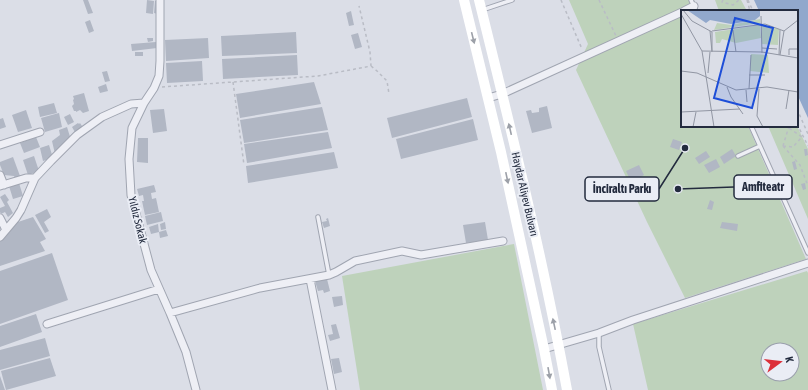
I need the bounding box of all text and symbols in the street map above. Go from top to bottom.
inset map [681,10,798,127]
one-way arrow [470,32,476,44]
one-way arrow [507,123,513,135]
street label: Haydar Aliyev Bulvarı [509,151,541,237]
one-way arrow [504,172,510,184]
callout: Amfiteatr [734,175,792,199]
callout: İnciraltı Parkı [585,177,659,201]
text: Amfiteatr [741,180,784,194]
text: İnciraltı Parkı [593,181,652,196]
street label: Yıldız Sokak [126,195,150,245]
one-way arrow [550,318,556,330]
north arrow [760,342,800,382]
text: K [783,355,796,364]
one-way arrow [546,367,552,380]

